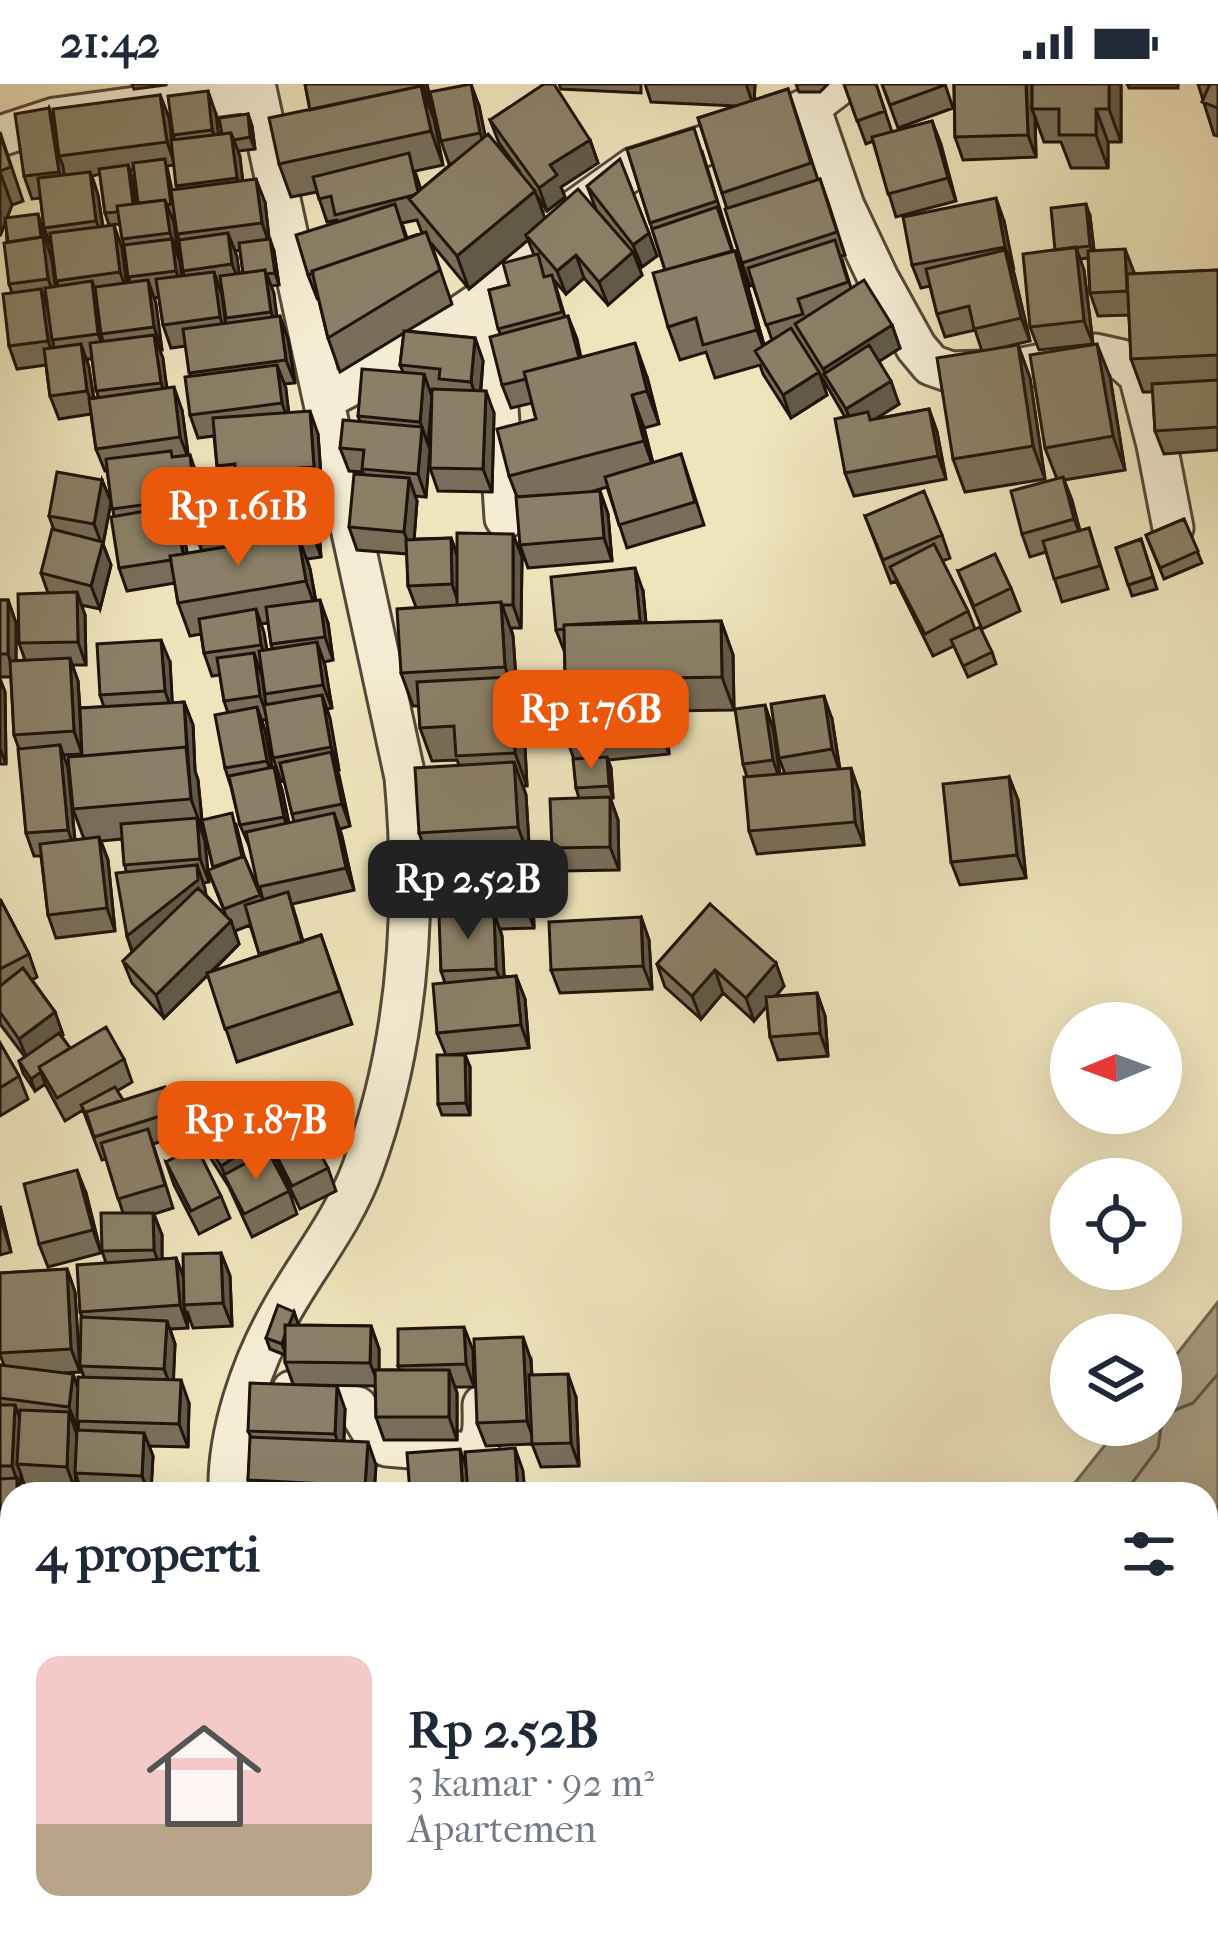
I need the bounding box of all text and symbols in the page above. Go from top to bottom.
text: 21:42 [60,16,160,69]
pin: Rp 1.61B [114,467,362,569]
text: Rp 1.61B [168,483,308,529]
pin: Rp 1.76B [467,670,715,772]
text: Rp 1.76B [520,686,662,732]
pin: Rp 2.52B [344,840,592,942]
text: Rp 2.52B [395,856,541,902]
north arrow [1050,1002,1182,1134]
map controls [1050,1002,1182,1446]
pin: Rp 1.87B [132,1081,380,1183]
text: Rp 1.87B [185,1097,327,1143]
button: locate [1050,1158,1182,1290]
button: layers [1050,1314,1182,1446]
icon: filters [1116,1521,1182,1587]
text: 4 properti [36,1524,260,1584]
text: Rp 2.52B [408,1700,599,1760]
icon: home [132,1704,276,1848]
text: 3 kamar · 92 m² [408,1760,654,1806]
text: Apartemen [408,1806,597,1852]

